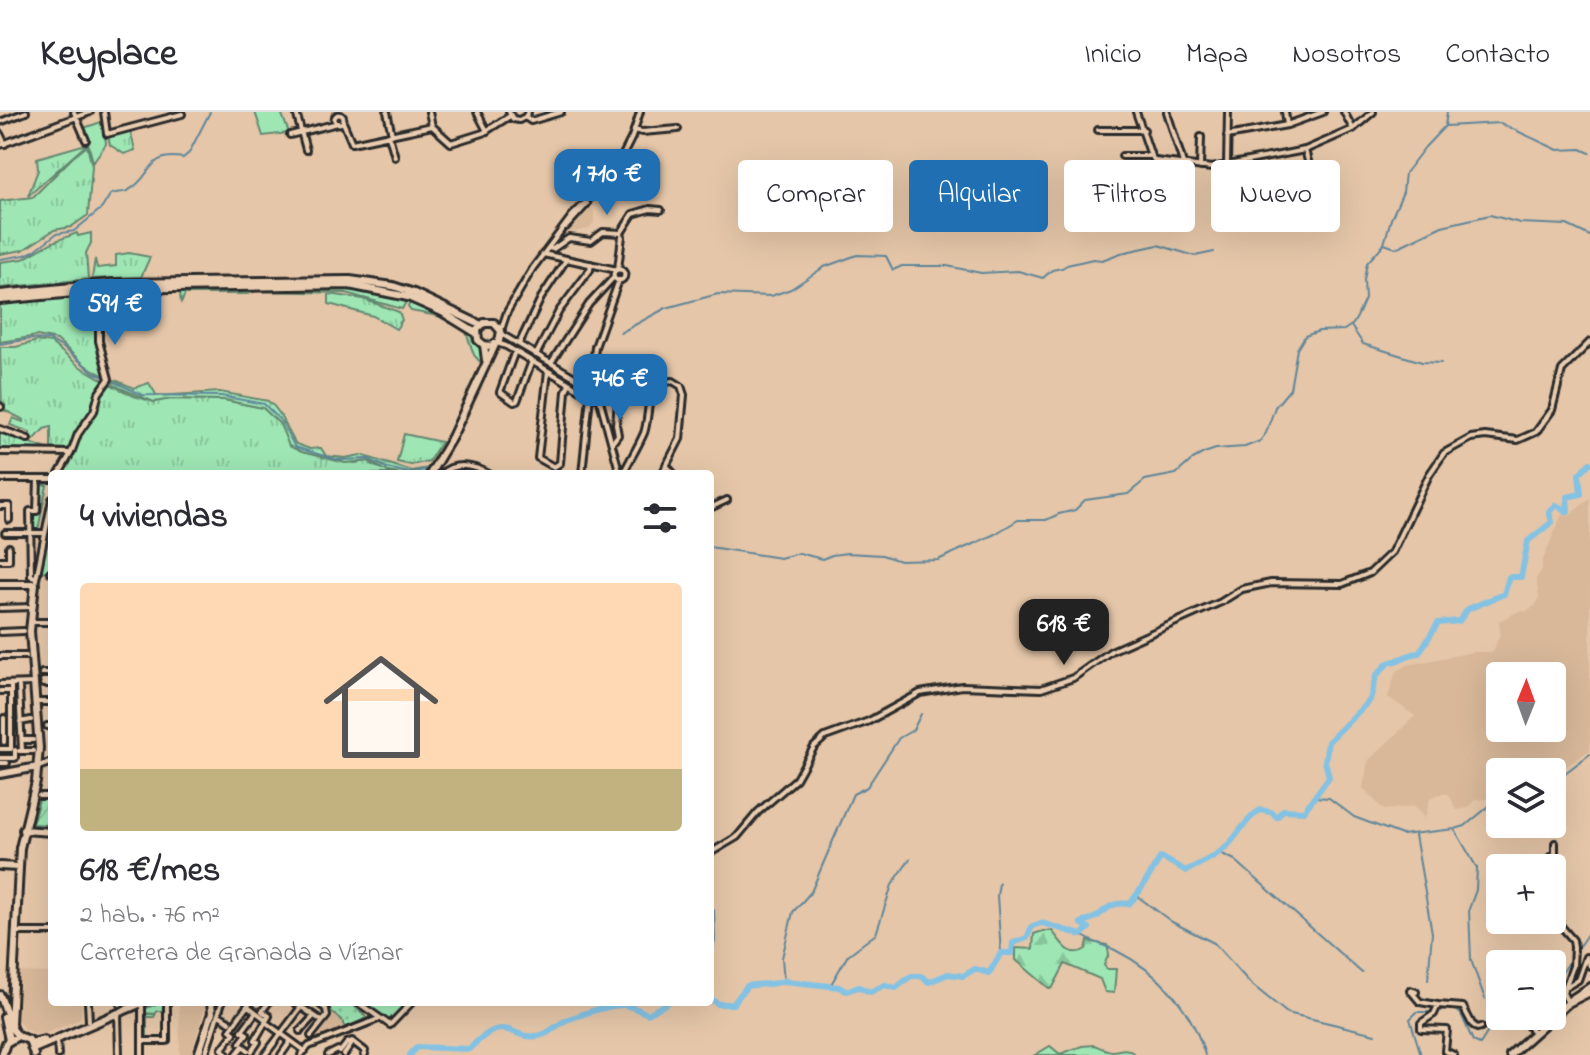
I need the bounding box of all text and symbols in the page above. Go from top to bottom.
text: Keyplace [40,27,177,83]
text: Inicio [1084,35,1142,76]
text: Mapa [1186,35,1248,76]
text: Nosotros [1292,35,1401,76]
text: Contacto [1445,35,1550,76]
pin: 1 710 € [533,149,681,217]
text: 1 710 € [572,156,642,194]
chip: Comprar [738,160,893,232]
chip: Alquilar [909,160,1048,232]
chip: Filtros [1064,160,1195,232]
chip: Nuevo [1211,160,1340,232]
pin: 591 € [59,279,171,347]
text: 591 € [87,286,143,324]
pin: 746 € [564,354,676,422]
text: 746 € [591,361,649,399]
text: 4 viviendas [80,493,228,543]
icon: filters [638,496,682,540]
pin: 618 € [1008,599,1120,667]
text: 618 € [1037,606,1091,644]
icon: home [309,635,453,779]
north arrow [1486,662,1566,742]
map controls [1486,662,1566,1030]
button: layers [1486,758,1566,838]
text: 618 €/mes [80,847,220,897]
button: + [1486,854,1566,934]
text: 2 hab. · 76 m² [80,897,220,935]
text: Carretera de Granada a Víznar [80,935,403,973]
button: − [1486,950,1566,1030]

